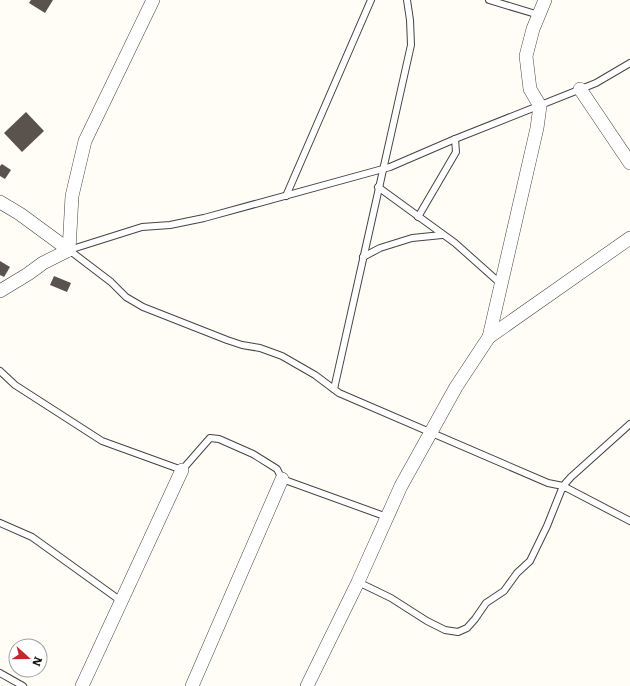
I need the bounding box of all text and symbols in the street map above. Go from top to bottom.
north arrow [8,638,48,678]
text: N [29,655,47,669]

